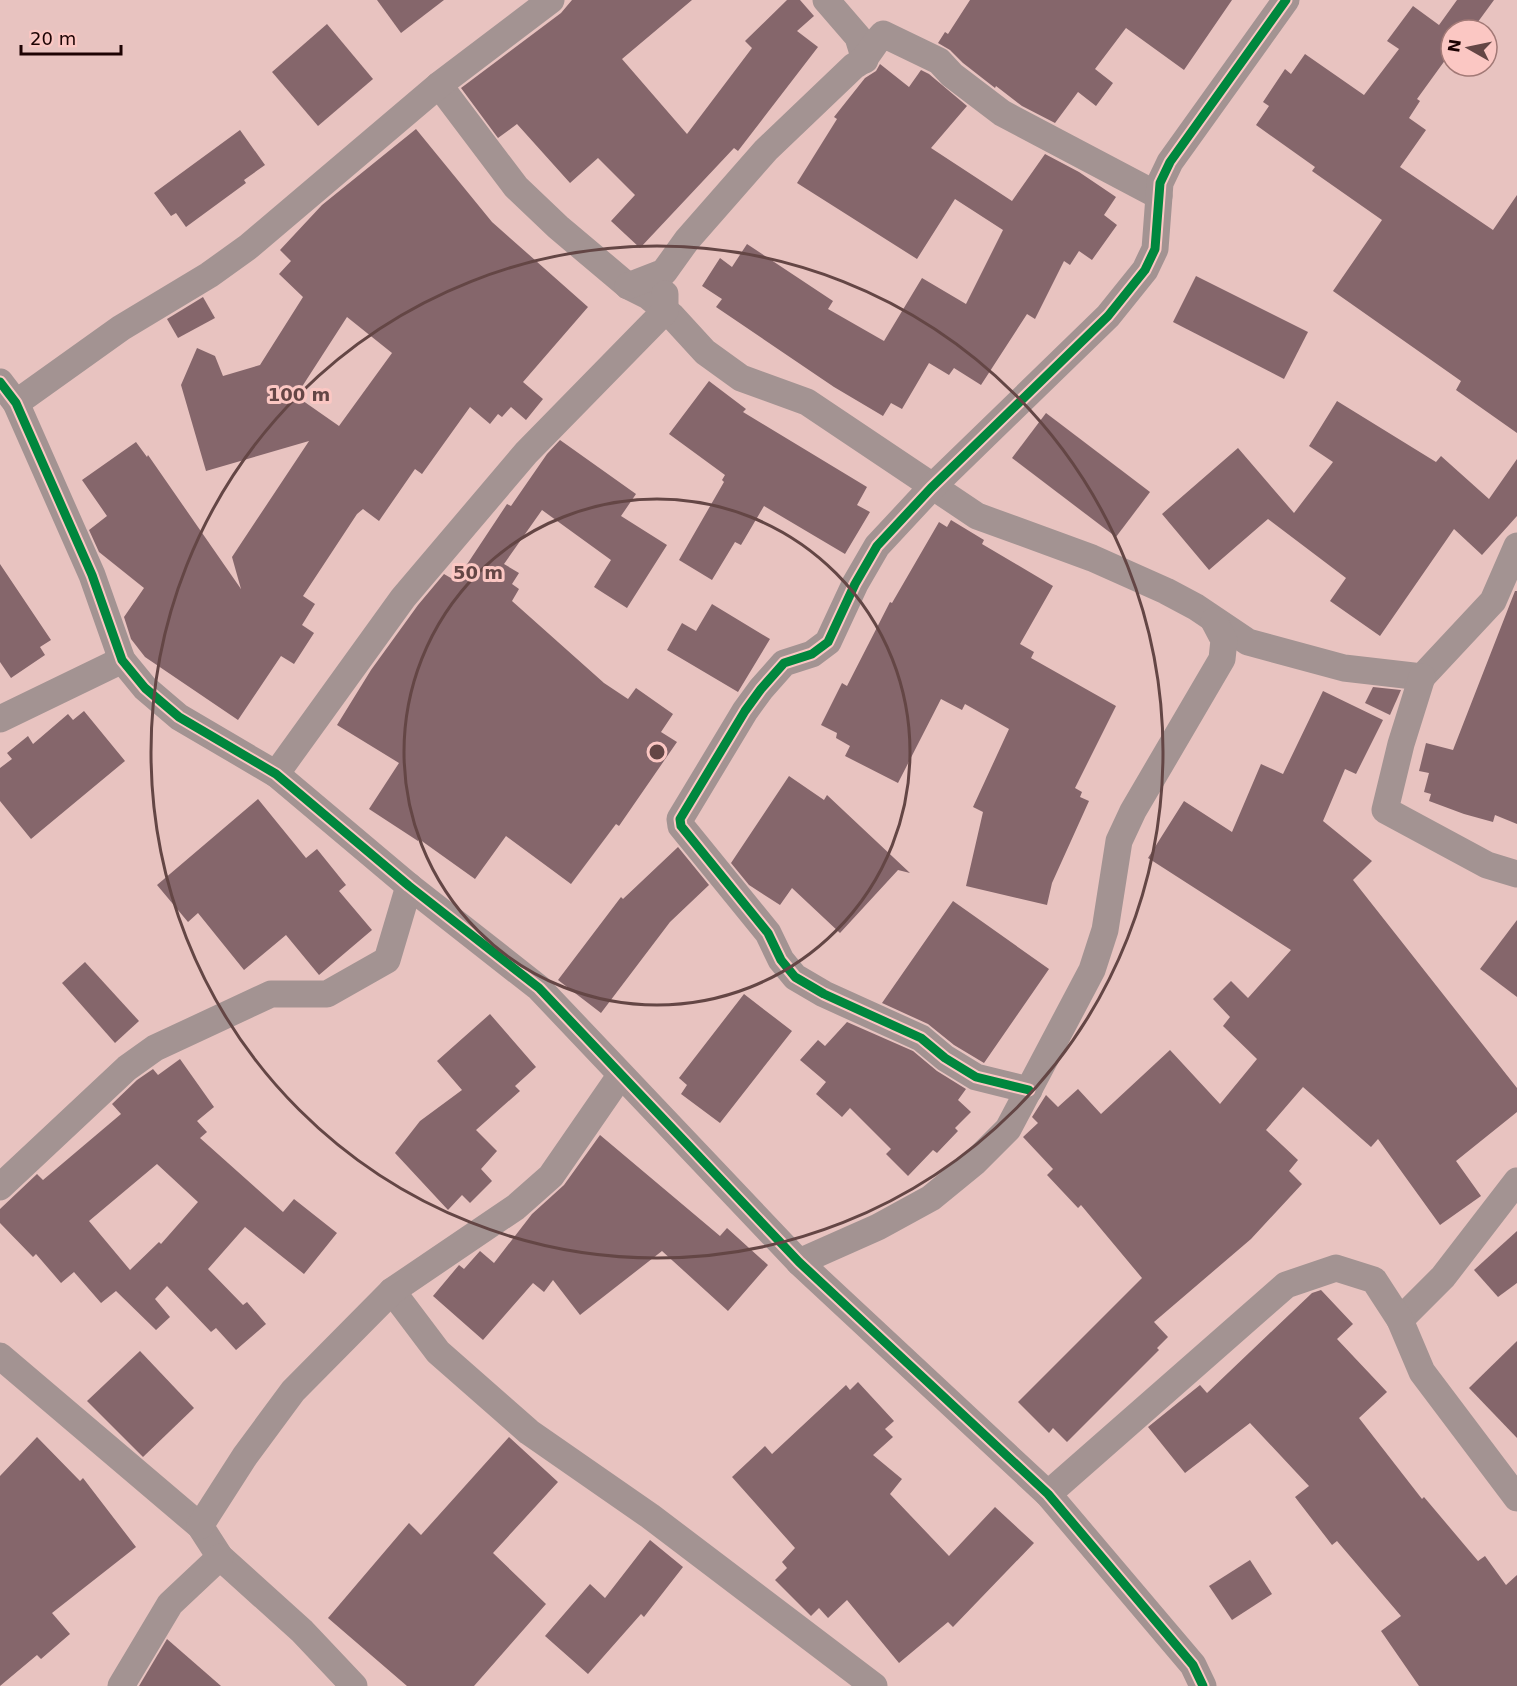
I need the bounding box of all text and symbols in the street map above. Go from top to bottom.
scale bar [21,18,122,56]
north arrow [1439,18,1499,78]
text: 20 m [30,28,76,49]
text: N [1444,38,1465,54]
text: 100 m [268,384,330,405]
text: 50 m [453,562,503,583]
centre of rings [647,742,667,762]

